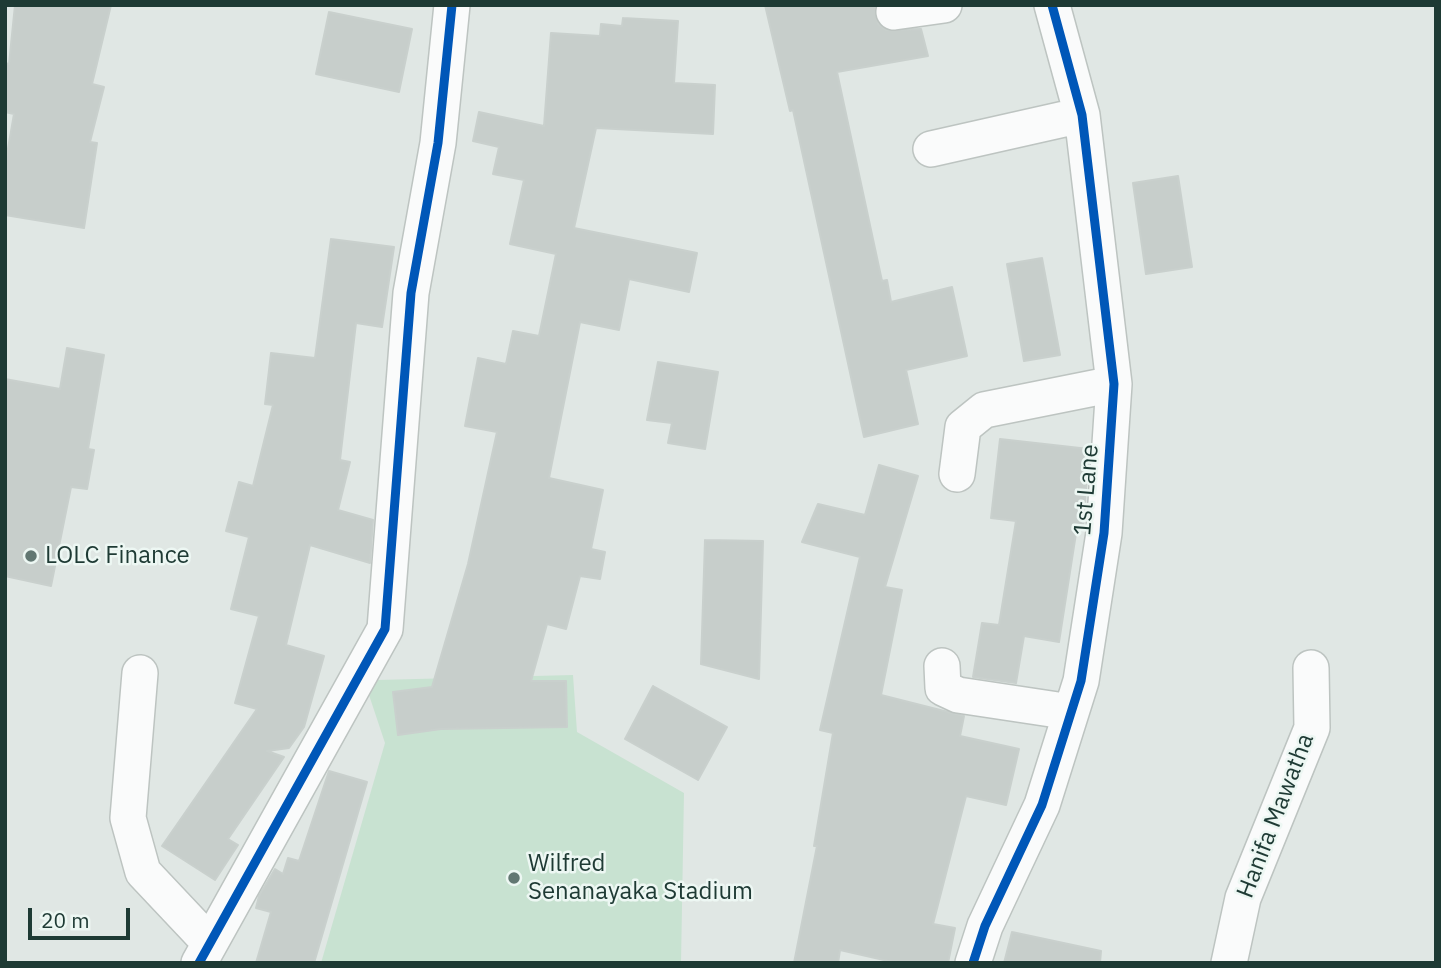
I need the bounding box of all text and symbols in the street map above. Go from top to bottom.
street label: 1st Lane [1069,443,1105,537]
place label: LOLC Finance [45,542,190,570]
marker: LOLC Finance [23,548,39,564]
street label: Hanifa Mawatha [1231,730,1321,902]
place label: Wilfred Senanayaka Stadium [528,850,753,906]
marker: Wilfred Senanayaka Stadium [506,870,522,886]
scale bar [32,894,133,938]
text: 20 m [41,906,90,934]

